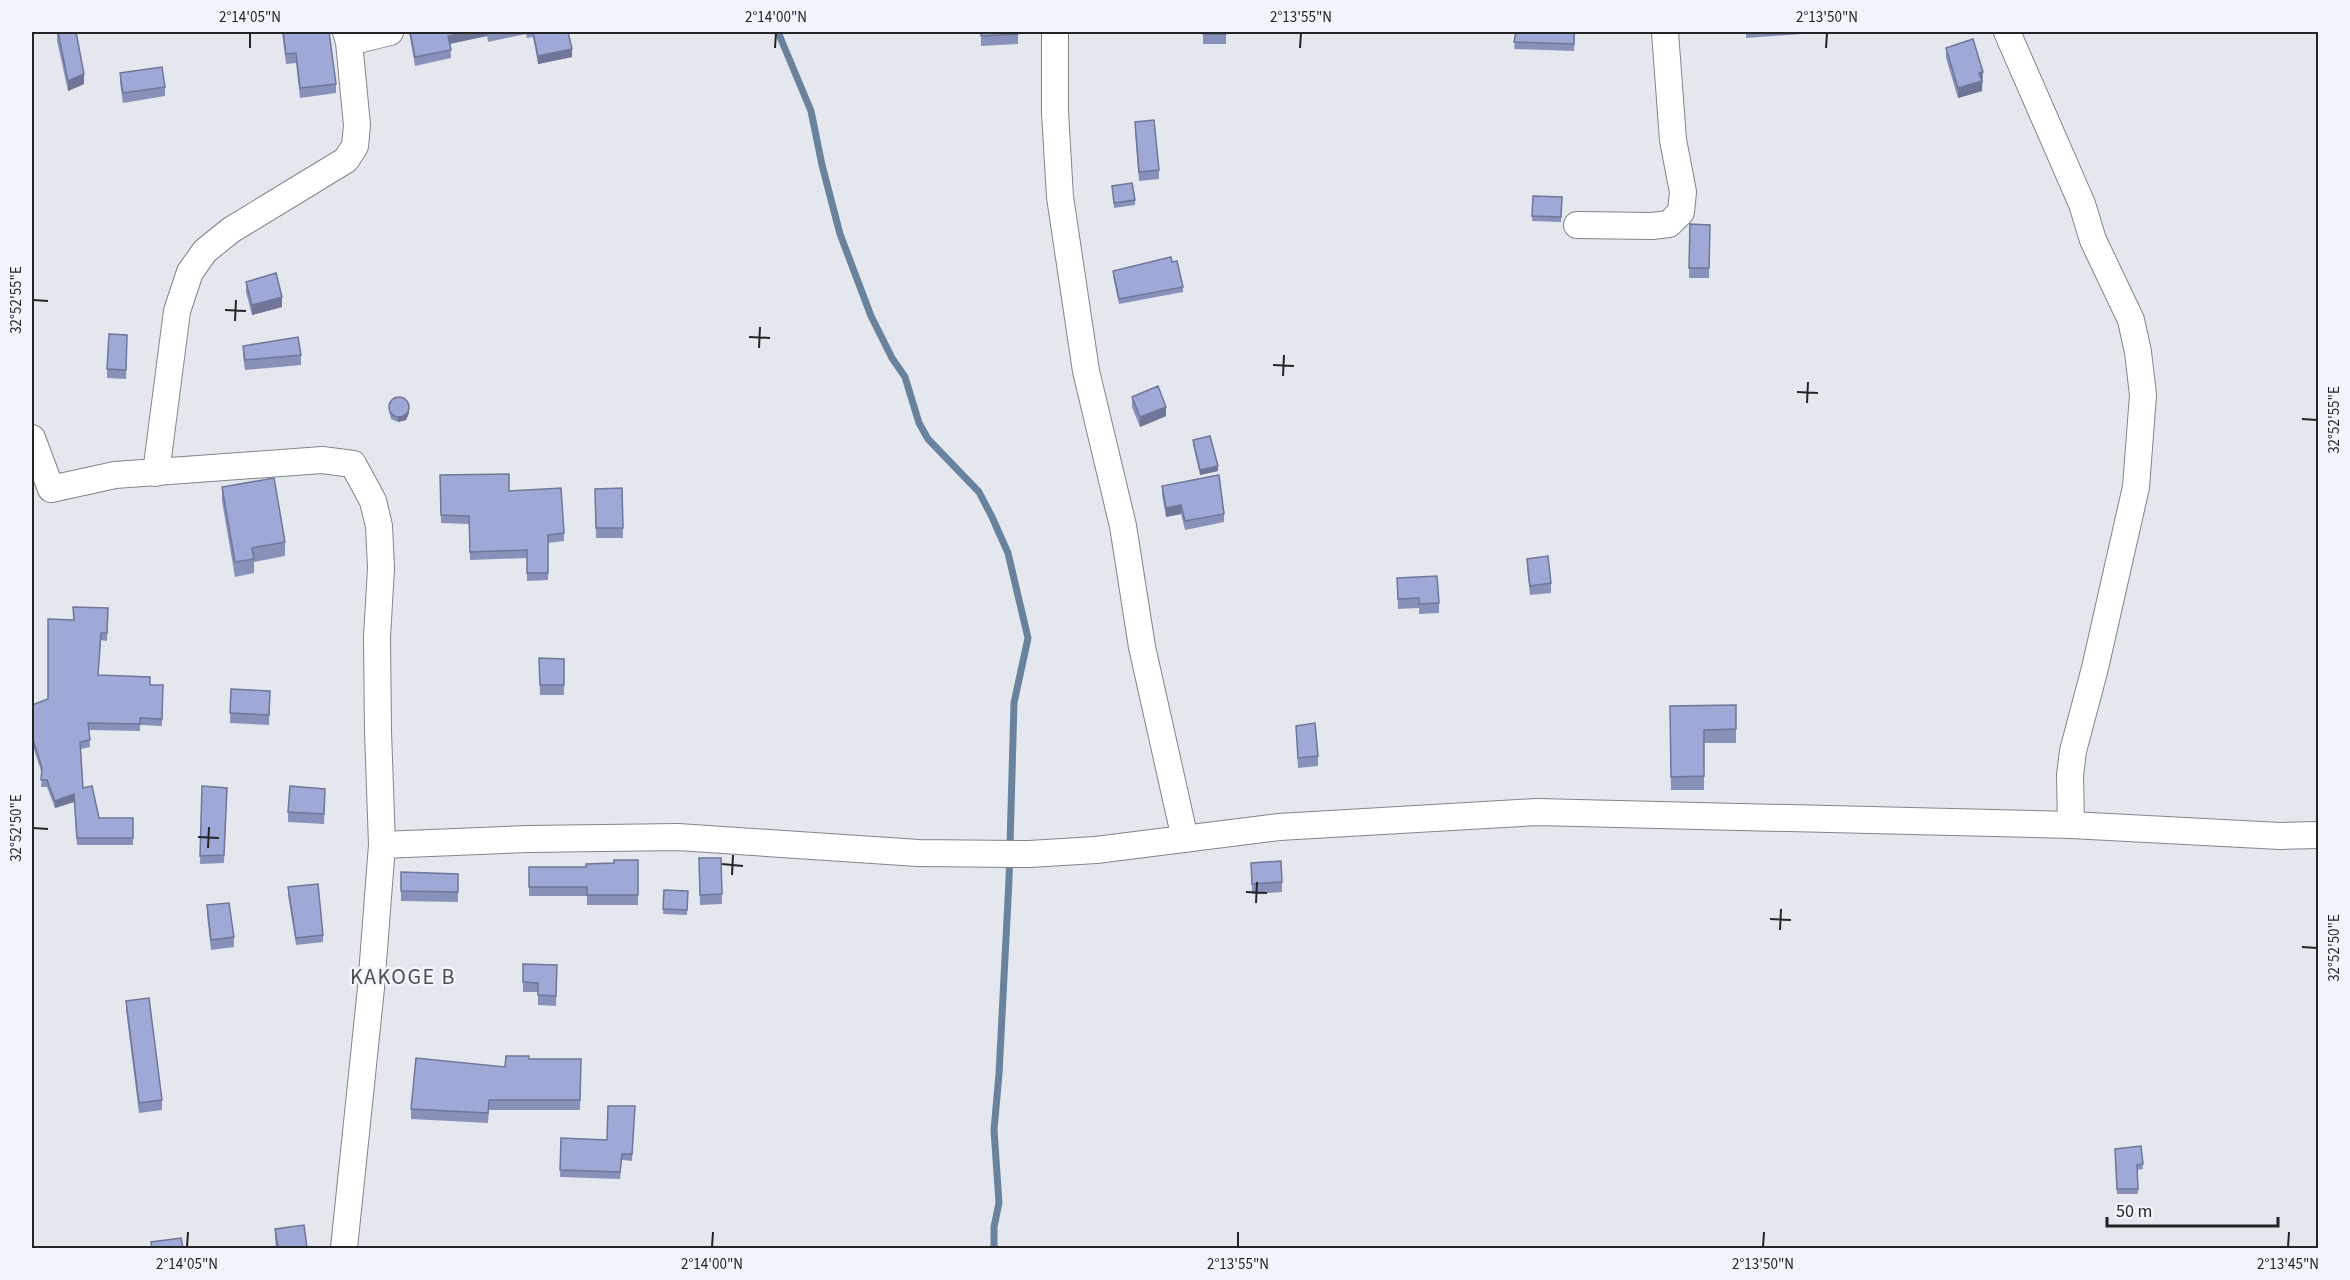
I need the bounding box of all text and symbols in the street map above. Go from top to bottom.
text: 2°14'05"N [219,7,281,28]
text: 2°14'00"N [745,7,807,28]
text: 2°13'55"N [1270,7,1332,28]
text: 2°13'50"N [1796,7,1858,28]
text: 32°52'55"E [6,266,27,334]
text: 32°52'55"E [2324,386,2345,454]
text: 32°52'50"E [6,794,27,862]
text: 32°52'50"E [2324,914,2345,982]
district label: KAKOGE B [350,961,456,993]
scale bar [2107,1190,2278,1228]
text: 50 m [2116,1199,2152,1224]
text: 2°14'05"N [156,1254,218,1275]
text: 2°14'00"N [681,1254,743,1275]
text: 2°13'55"N [1207,1254,1269,1275]
text: 2°13'50"N [1732,1254,1794,1275]
text: 2°13'45"N [2257,1254,2319,1275]

